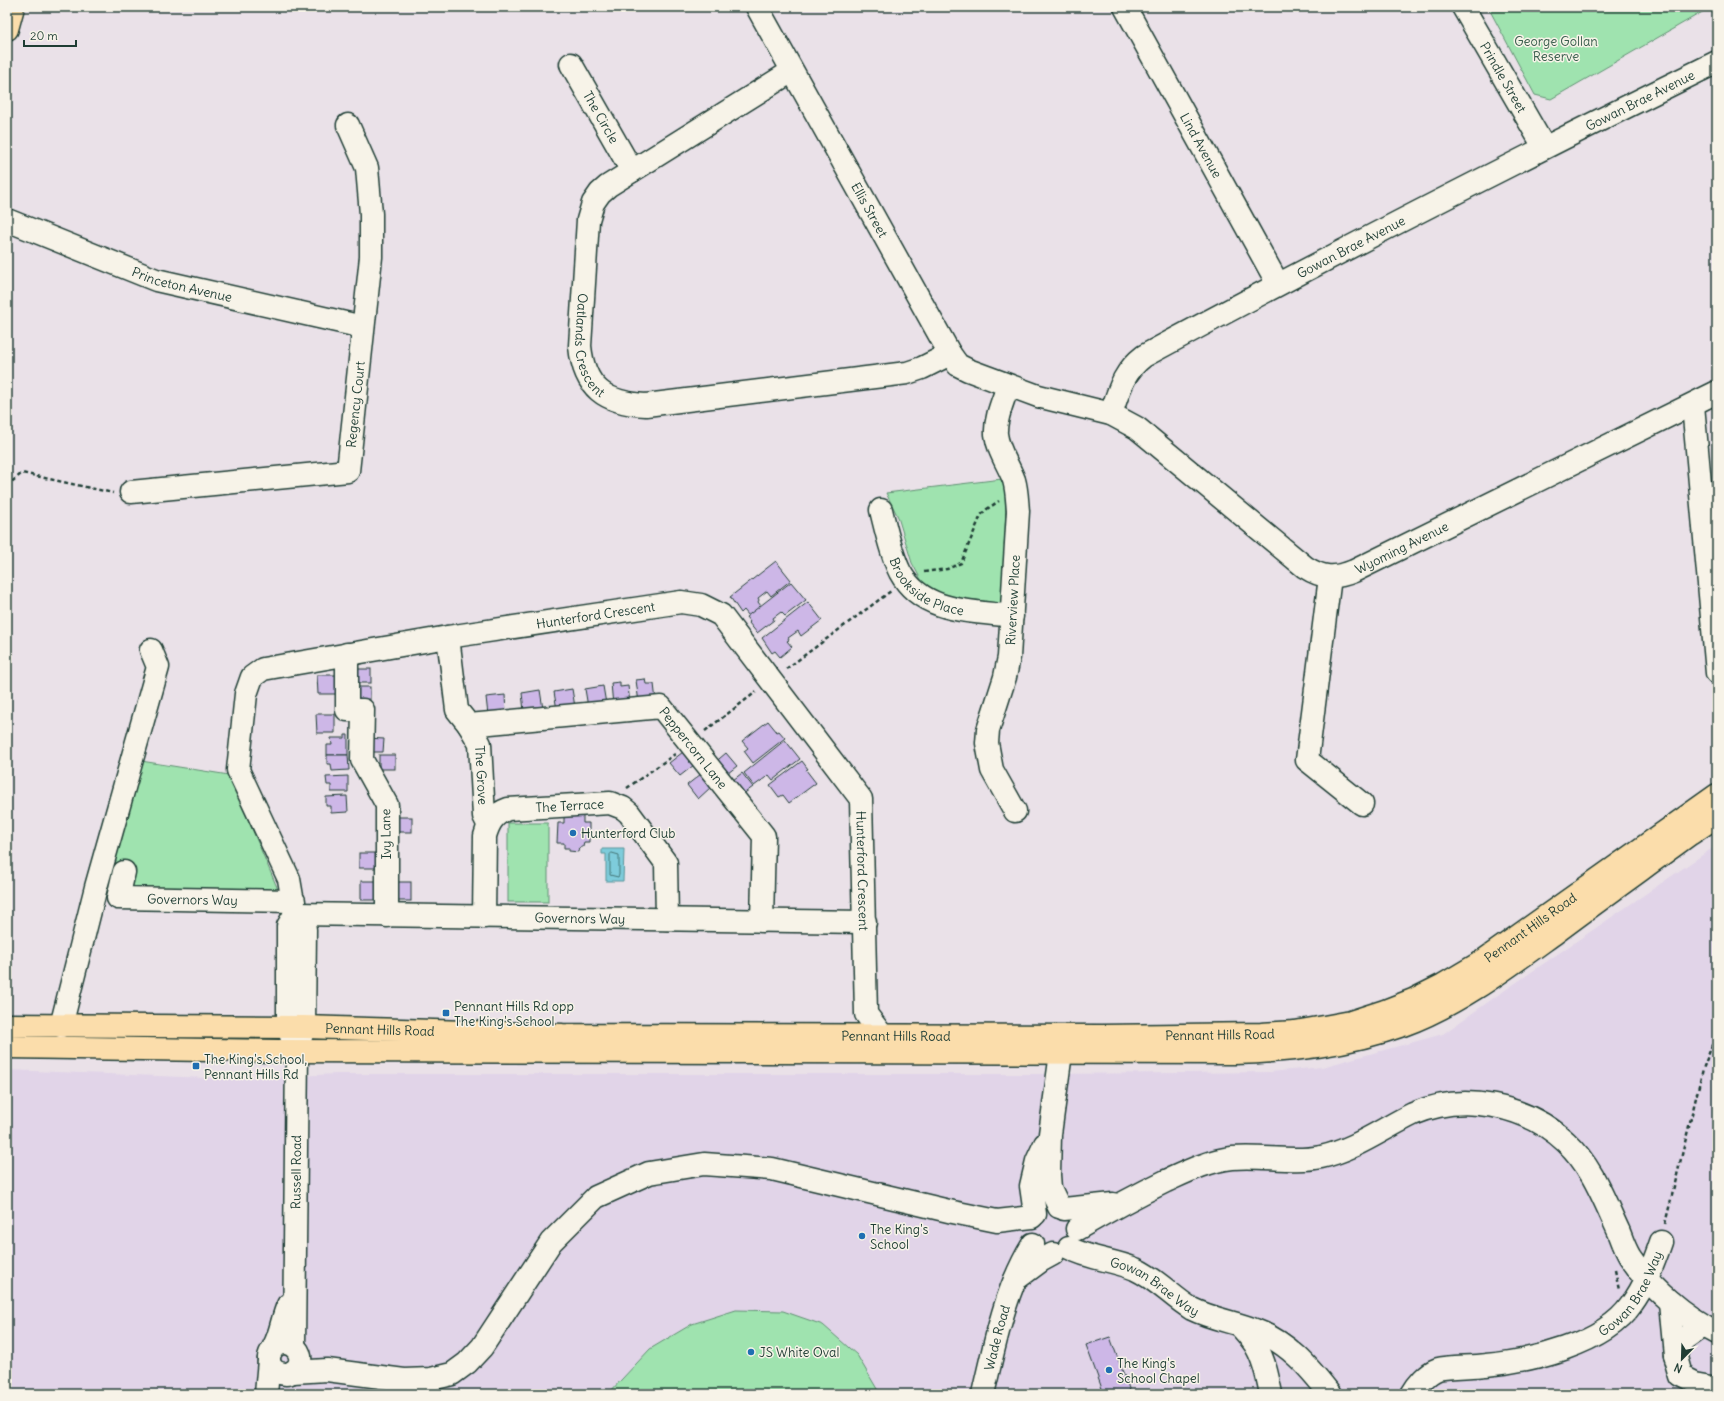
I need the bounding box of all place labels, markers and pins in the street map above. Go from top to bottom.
place label: Hunterford Club [581,825,675,842]
marker: Hunterford Club [568,828,578,838]
place label: Pennant Hills Rd opp The King's School [454,998,574,1030]
marker: Pennant Hills Rd opp The King's School [441,1008,451,1018]
place label: The King's School, Pennant Hills Rd [204,1051,307,1083]
marker: The King's School, Pennant Hills Rd [191,1061,201,1071]
place label: The King's School [870,1221,929,1253]
marker: The King's School [857,1231,867,1241]
place label: JS White Oval [759,1344,839,1361]
marker: JS White Oval [746,1347,756,1357]
place label: The King's School Chapel [1117,1355,1200,1387]
marker: The King's School Chapel [1104,1365,1114,1375]

